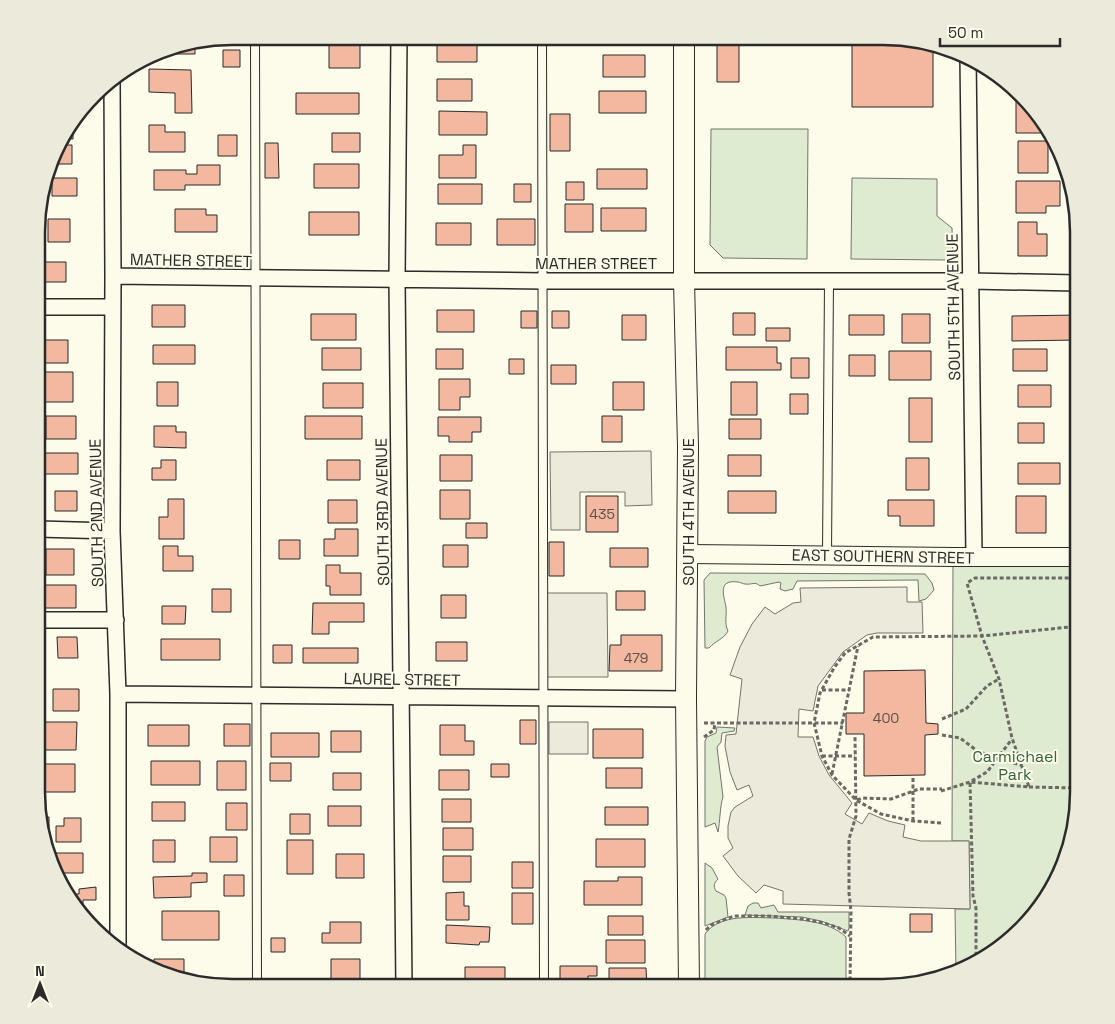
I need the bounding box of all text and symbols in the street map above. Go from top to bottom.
scale bar [940,15,1060,47]
text: 50 m [948,23,983,42]
street label: SOUTH 5TH AVENUE [942,233,965,381]
street label: MATHER STREET [130,249,252,272]
street label: MATHER STREET [535,253,657,274]
street label: SOUTH 3RD AVENUE [371,438,394,586]
street label: SOUTH 4TH AVENUE [678,438,699,586]
street label: SOUTH 2ND AVENUE [85,439,108,587]
house number: 435 [589,505,615,523]
street label: EAST SOUTHERN STREET [792,544,974,569]
house number: 479 [624,649,648,667]
street label: LAUREL STREET [343,668,461,691]
house number: 400 [873,709,899,727]
park label: Carmichael Park [973,746,1057,785]
north arrow [15,959,65,1009]
text: N [35,962,45,980]

